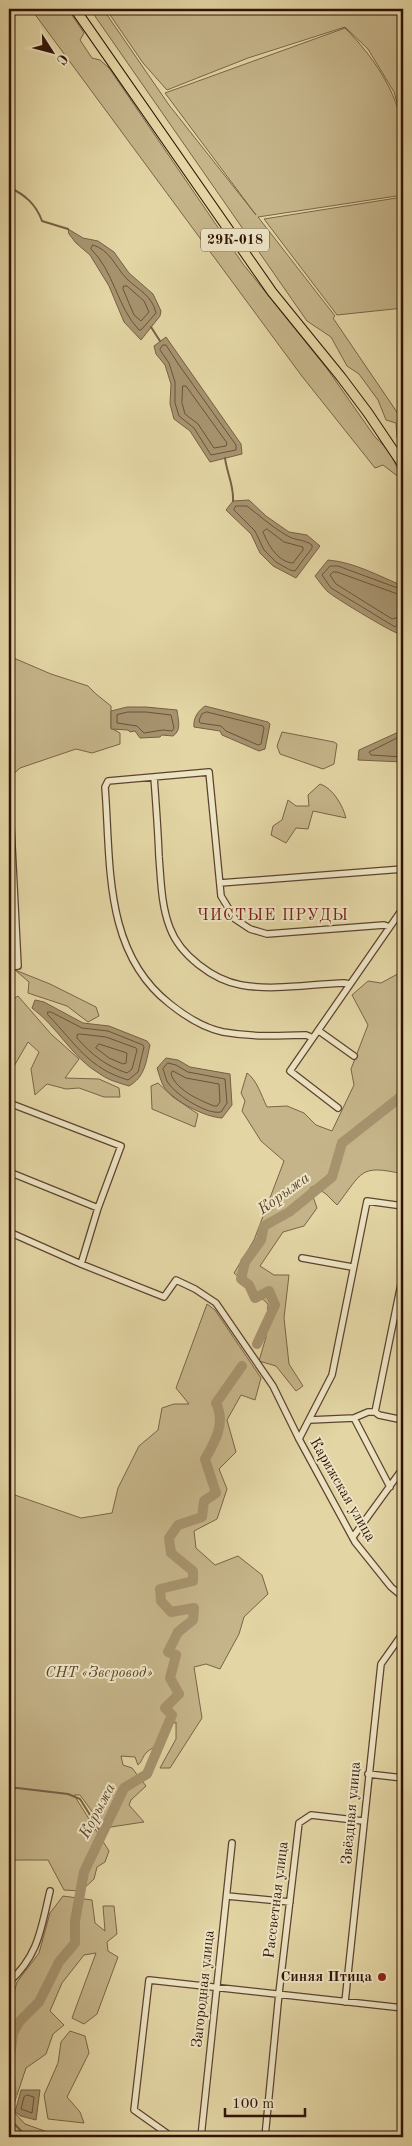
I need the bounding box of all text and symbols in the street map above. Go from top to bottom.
north arrow [28,28,78,78]
text: С [53,51,70,67]
road number: 29К-018 [201,228,269,252]
district label: ЧИСТЫЕ ПРУДЫ [197,908,349,924]
water label: Корыжа [254,1170,313,1219]
street label: Карижская улица [306,1436,378,1545]
park label: СНТ «Зверовод» [45,1665,153,1681]
street label: Звёздная улица [340,1760,364,1865]
water label: Корыжа [76,1780,119,1842]
street label: Рассветная улица [262,1840,292,1959]
street label: Загородная улица [190,1929,218,2049]
place label: Синяя Птица [280,1970,372,1985]
marker: Синяя Птица [376,1971,388,1983]
scale bar [225,2086,304,2118]
text: 100 m [232,2097,274,2112]

